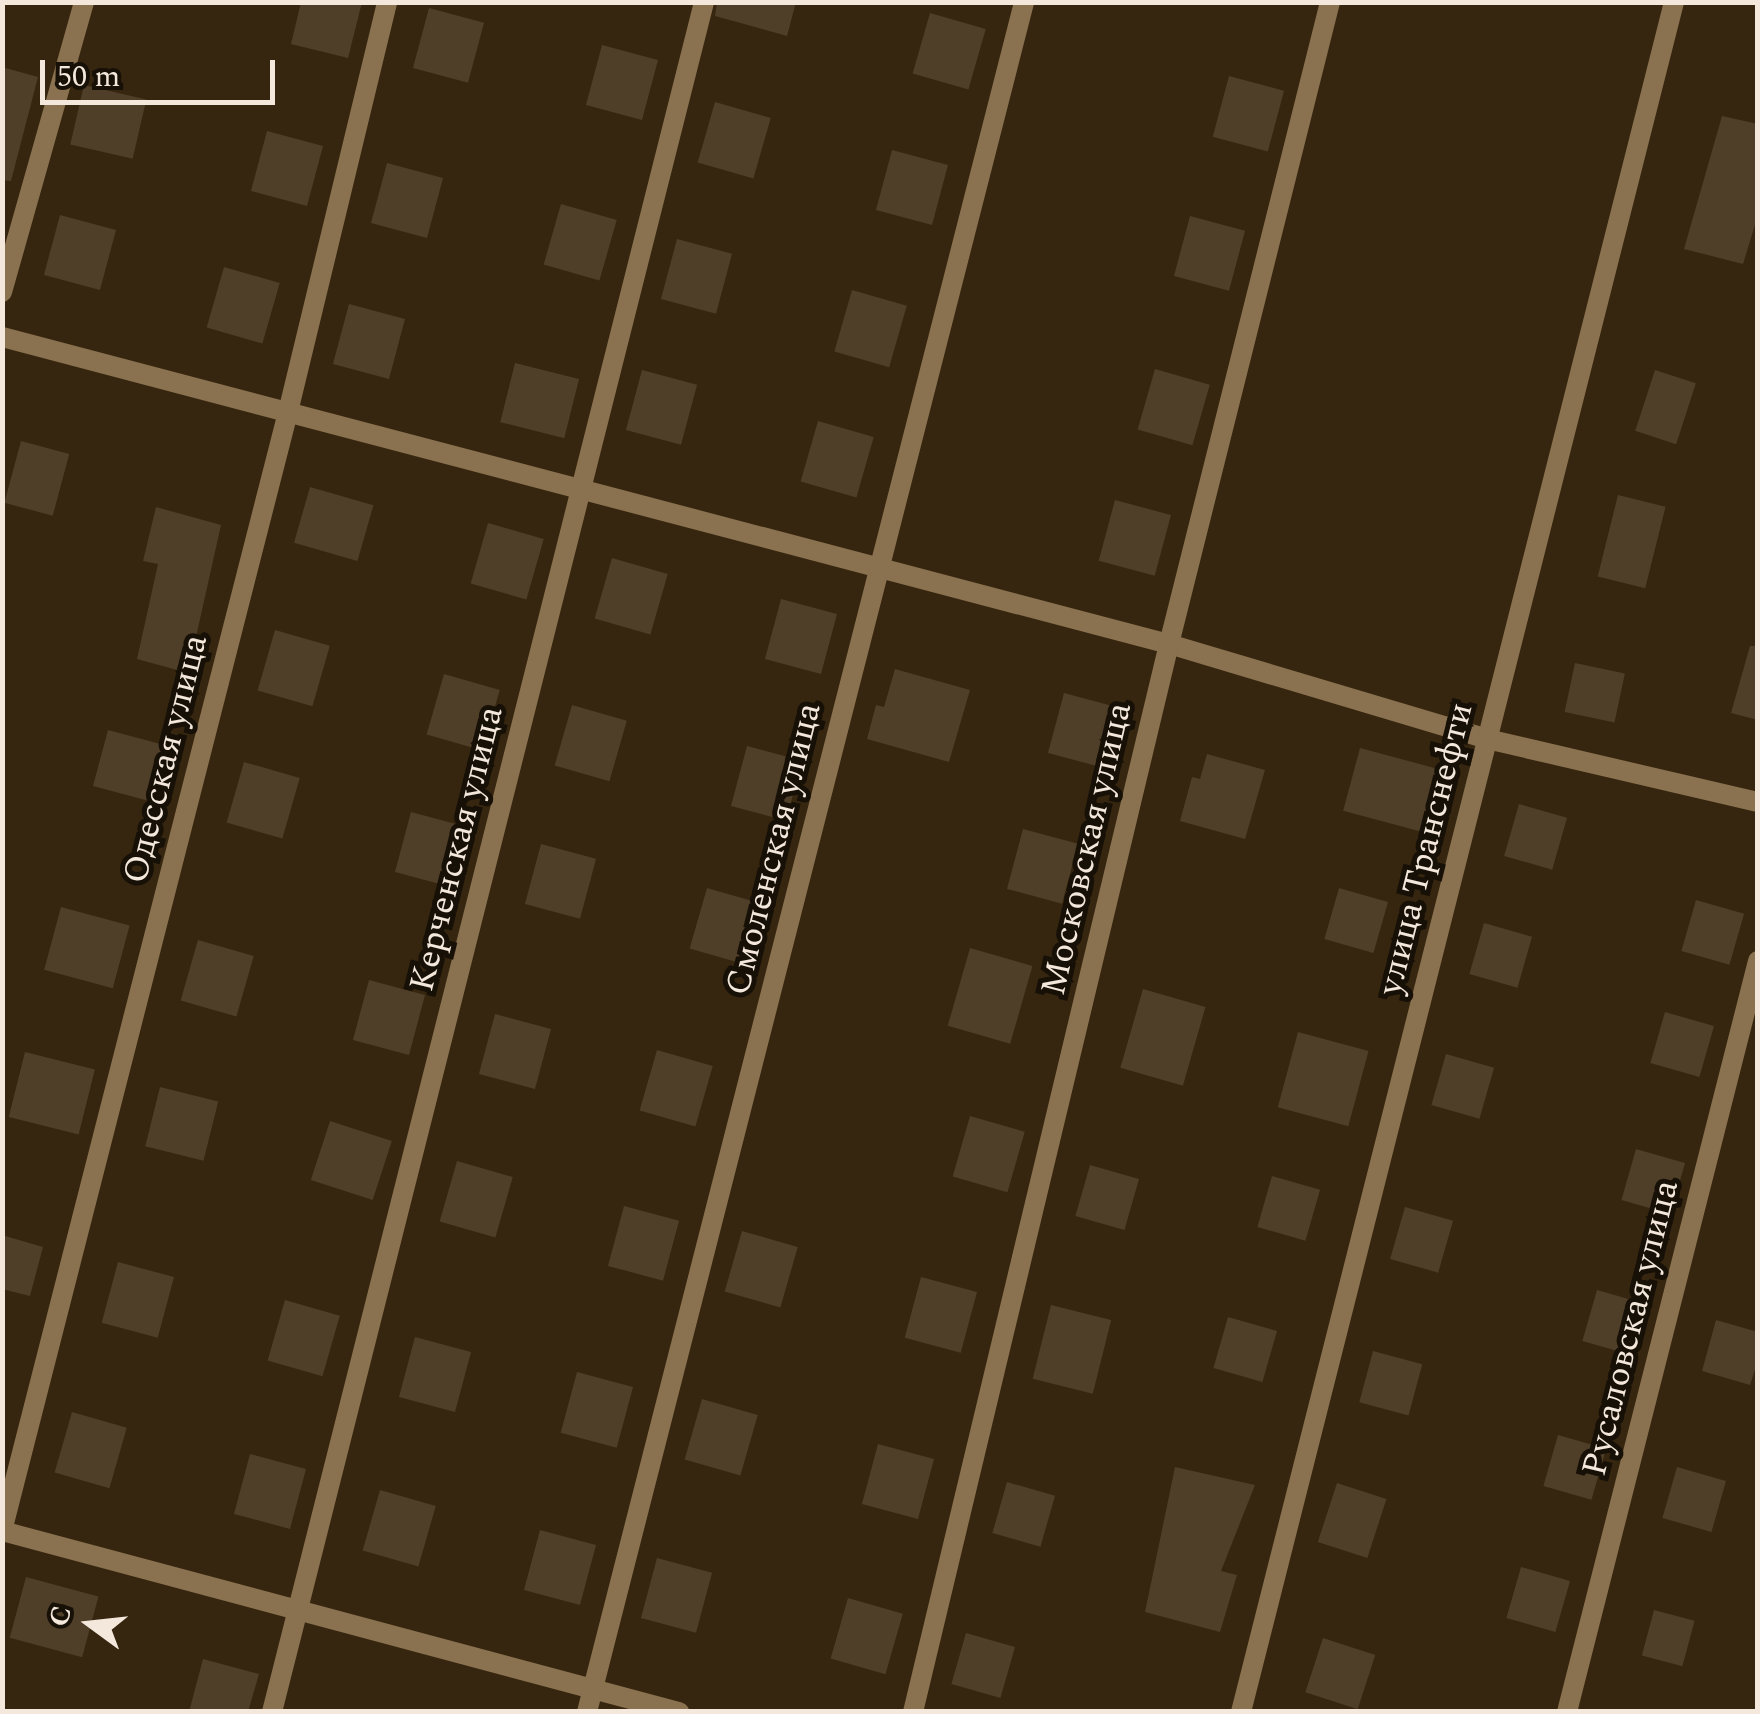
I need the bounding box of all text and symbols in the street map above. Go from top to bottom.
scale bar [45,40,280,102]
text: 50 m [57,54,120,100]
street label: Одесская улица [115,630,217,888]
street label: Смоленская улица [717,698,831,1000]
street label: Московская улица [1033,698,1141,1000]
street label: улица Транснефти [1369,699,1483,999]
street label: Керченская улица [401,702,513,996]
street label: Русаловская улица [1574,1176,1688,1480]
north arrow [40,1574,140,1674]
text: С [37,1601,84,1631]

